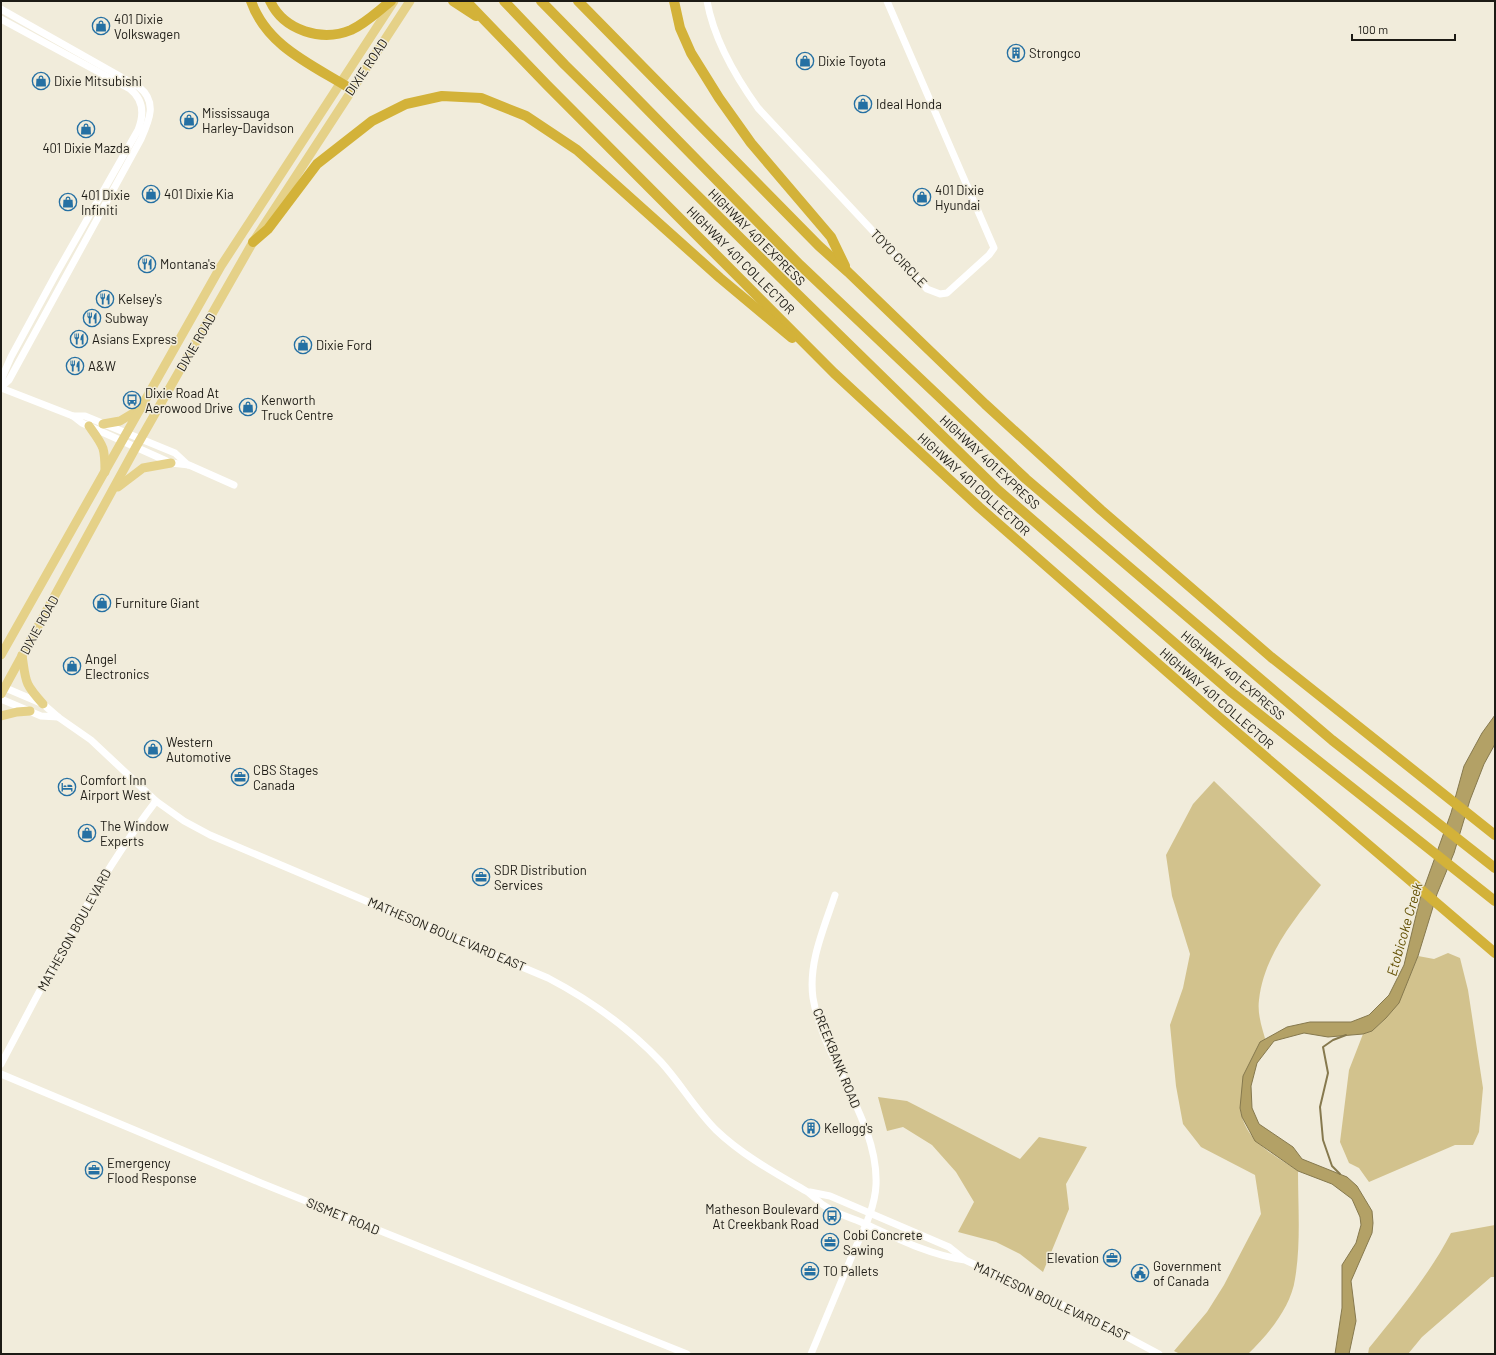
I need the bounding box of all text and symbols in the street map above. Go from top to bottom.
place label: 401 Dixie Volkswagen [114,11,180,42]
shop icon: 401 Dixie Volkswagen [91,16,111,36]
scale bar [1352,16,1455,42]
text: 100 m [1358,22,1388,36]
street label: DIXIE ROAD [341,36,391,98]
building icon: Strongco [1006,43,1026,63]
place label: Strongco [1029,45,1081,61]
shop icon: Dixie Toyota [795,51,815,71]
place label: Dixie Toyota [818,53,886,69]
shop icon: Dixie Mitsubishi [31,71,51,91]
place label: Dixie Mitsubishi [54,73,142,89]
shop icon: Ideal Honda [853,94,873,114]
place label: Ideal Honda [876,96,942,112]
place label: Mississauga Harley-Davidson [202,105,294,136]
shop icon: Mississauga Harley-Davidson [179,110,199,130]
shop icon: 401 Dixie Mazda [76,119,96,139]
place label: 401 Dixie Mazda [42,140,130,156]
place label: 401 Dixie Hyundai [935,182,984,213]
shop icon: 401 Dixie Kia [141,184,161,204]
street label: HIGHWAY 401 EXPRESS [705,185,809,289]
place label: 401 Dixie Kia [164,186,234,202]
place label: 401 Dixie Infiniti [81,187,130,218]
shop icon: 401 Dixie Hyundai [912,187,932,207]
shop icon: 401 Dixie Infiniti [58,192,78,212]
street label: HIGHWAY 401 COLLECTOR [684,203,798,317]
street label: TOYO CIRCLE [867,226,931,291]
restaurant icon: Montana's [137,254,157,274]
place label: Montana's [160,256,216,272]
restaurant icon: Kelsey's [95,289,115,309]
place label: Kelsey's [118,291,162,307]
restaurant icon: Subway [82,308,102,328]
place label: Subway [105,310,148,326]
street label: DIXIE ROAD [173,310,219,374]
restaurant icon: Asians Express [69,329,89,349]
place label: Asians Express [92,331,177,347]
shop icon: Dixie Ford [293,335,313,355]
place label: Dixie Ford [316,337,372,353]
restaurant icon: A&W [65,356,85,376]
place label: A&W [88,358,116,374]
place label: Dixie Road At Aerowood Drive [145,385,233,416]
bus stop icon: Dixie Road At Aerowood Drive [122,390,142,410]
place label: Kenworth Truck Centre [261,392,333,423]
shop icon: Kenworth Truck Centre [238,397,258,417]
street label: HIGHWAY 401 EXPRESS [937,412,1043,512]
street label: HIGHWAY 401 COLLECTOR [914,429,1034,539]
street label: DIXIE ROAD [16,593,62,657]
shop icon: Furniture Giant [92,593,112,613]
place label: Furniture Giant [115,595,200,611]
street label: HIGHWAY 401 EXPRESS [1178,627,1288,723]
street label: HIGHWAY 401 COLLECTOR [1157,644,1277,752]
place label: Angel Electronics [85,651,149,682]
shop icon: Angel Electronics [62,656,82,676]
place label: Western Automotive [166,734,231,765]
shop icon: Western Automotive [143,739,163,759]
place label: CBS Stages Canada [253,762,318,793]
office icon: CBS Stages Canada [230,767,250,787]
place label: Comfort Inn Airport West [80,772,151,803]
hotel icon: Comfort Inn Airport West [57,777,77,797]
place label: The Window Experts [100,818,169,849]
shop icon: The Window Experts [77,823,97,843]
place label: SDR Distribution Services [494,862,587,893]
street label: MATHESON BOULEVARD [34,866,114,994]
office icon: SDR Distribution Services [471,867,491,887]
water label: Etobicoke Creek [1383,880,1426,978]
street label: MATHESON BOULEVARD EAST [366,893,528,975]
street label: CREEKBANK ROAD [810,1006,864,1110]
building icon: Kellogg's [801,1118,821,1138]
place label: Kellogg's [824,1120,873,1136]
place label: Emergency Flood Response [107,1155,197,1186]
office icon: Emergency Flood Response [84,1160,104,1180]
street label: SISMET ROAD [304,1194,382,1238]
place label: Matheson Boulevard At Creekbank Road [705,1201,819,1232]
bus stop icon: Matheson Boulevard At Creekbank Road [822,1206,842,1226]
place label: Cobi Concrete Sawing [843,1227,923,1258]
office icon: Cobi Concrete Sawing [820,1232,840,1252]
office icon: Elevation [1102,1248,1122,1268]
place label: Elevation [1047,1250,1099,1266]
street label: MATHESON BOULEVARD EAST [972,1258,1132,1344]
place label: Government of Canada [1153,1258,1222,1289]
office icon: TO Pallets [800,1261,820,1281]
place label: TO Pallets [823,1263,879,1279]
public building icon: Government of Canada [1130,1263,1150,1283]

